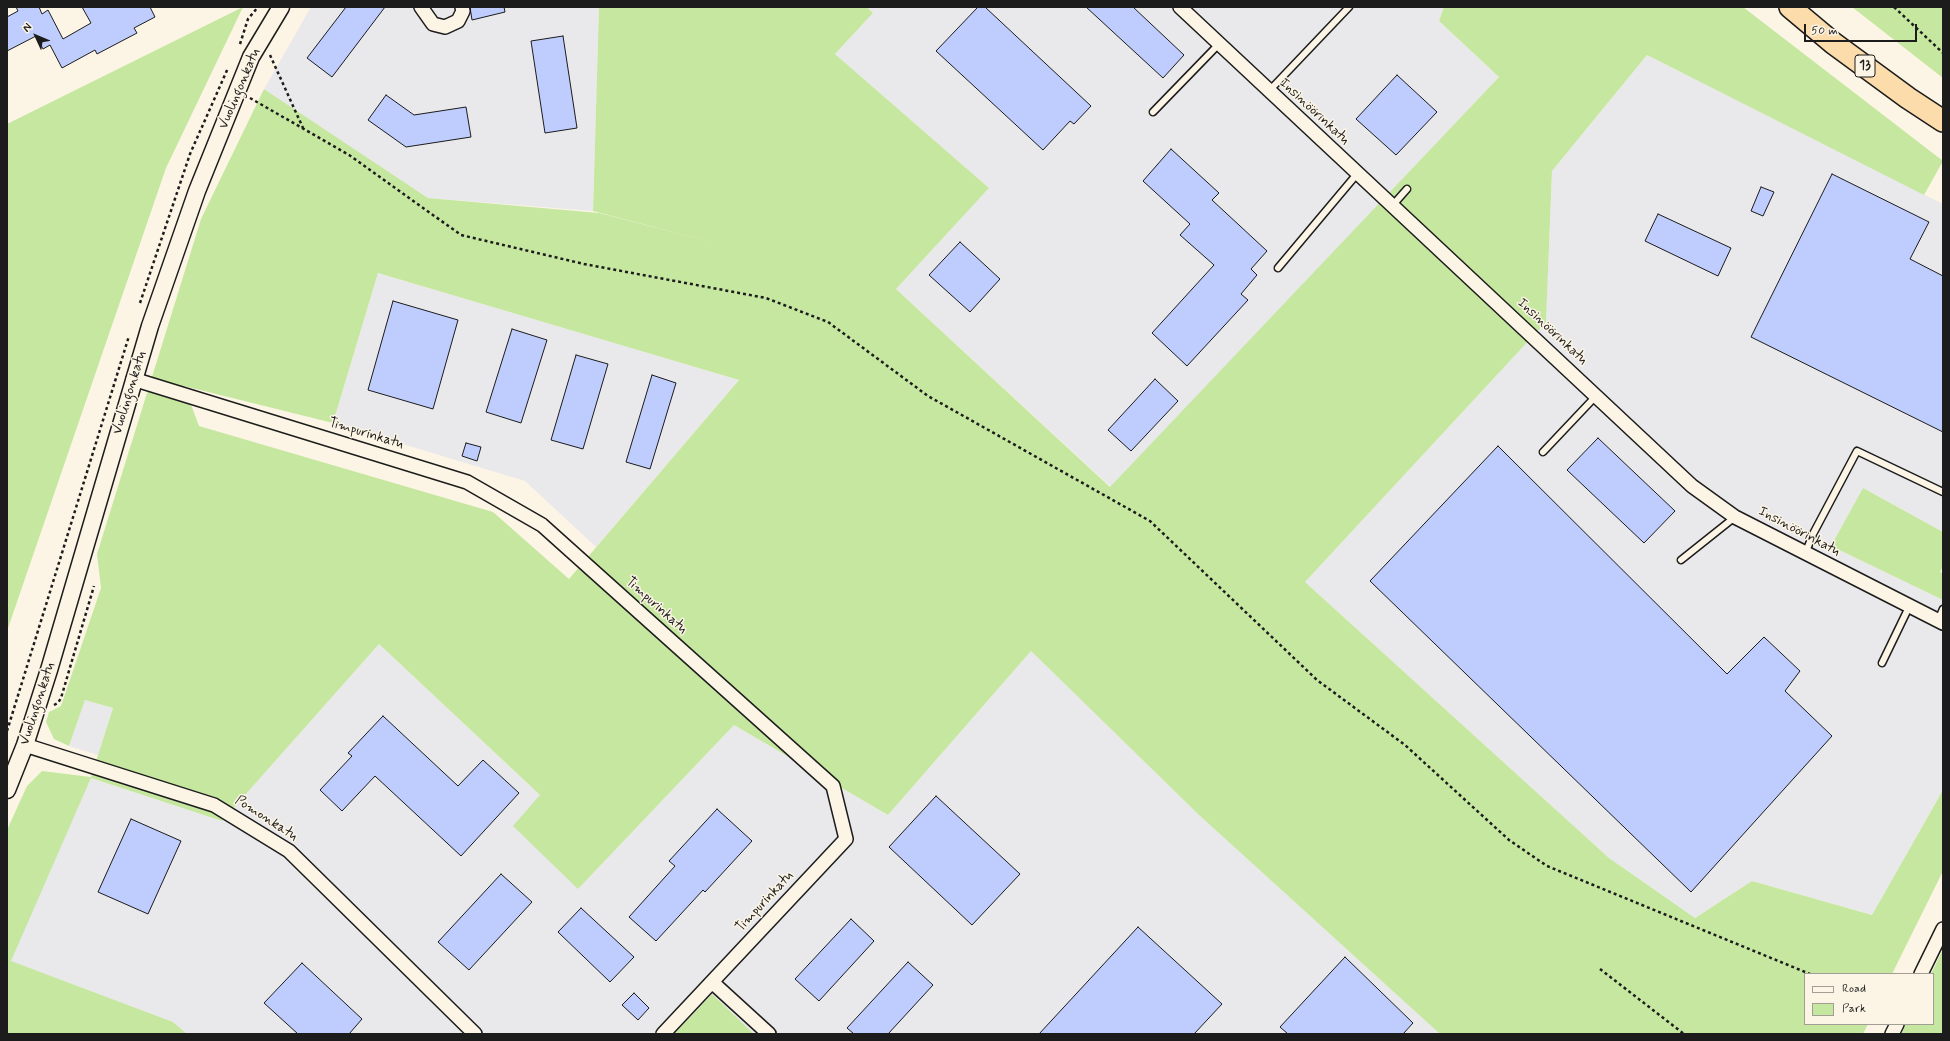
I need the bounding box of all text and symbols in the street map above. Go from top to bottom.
north arrow [16,16,56,56]
scale bar [1806,16,1919,42]
text: N [20,20,35,35]
text: 50 m [1811,23,1838,39]
street label: Vuolingonkatu [215,46,265,132]
road number: 13 [1855,55,1875,77]
street label: Insinöörinkatu [1275,75,1353,149]
street label: Insinöörinkatu [1513,295,1591,369]
street label: Vuolingonkatu [109,349,151,437]
street label: Timpurinkatu [326,415,406,453]
street label: Insinöörinkatu [1755,503,1843,561]
street label: Timpurinkatu [622,574,690,638]
street label: Vuolingonkatu [17,660,59,748]
street label: Pomonkatu [232,793,300,845]
street label: Timpurinkatu [732,868,798,936]
legend [1804,973,1934,1025]
text: Road [1842,981,1866,997]
text: Park [1842,1001,1866,1017]

